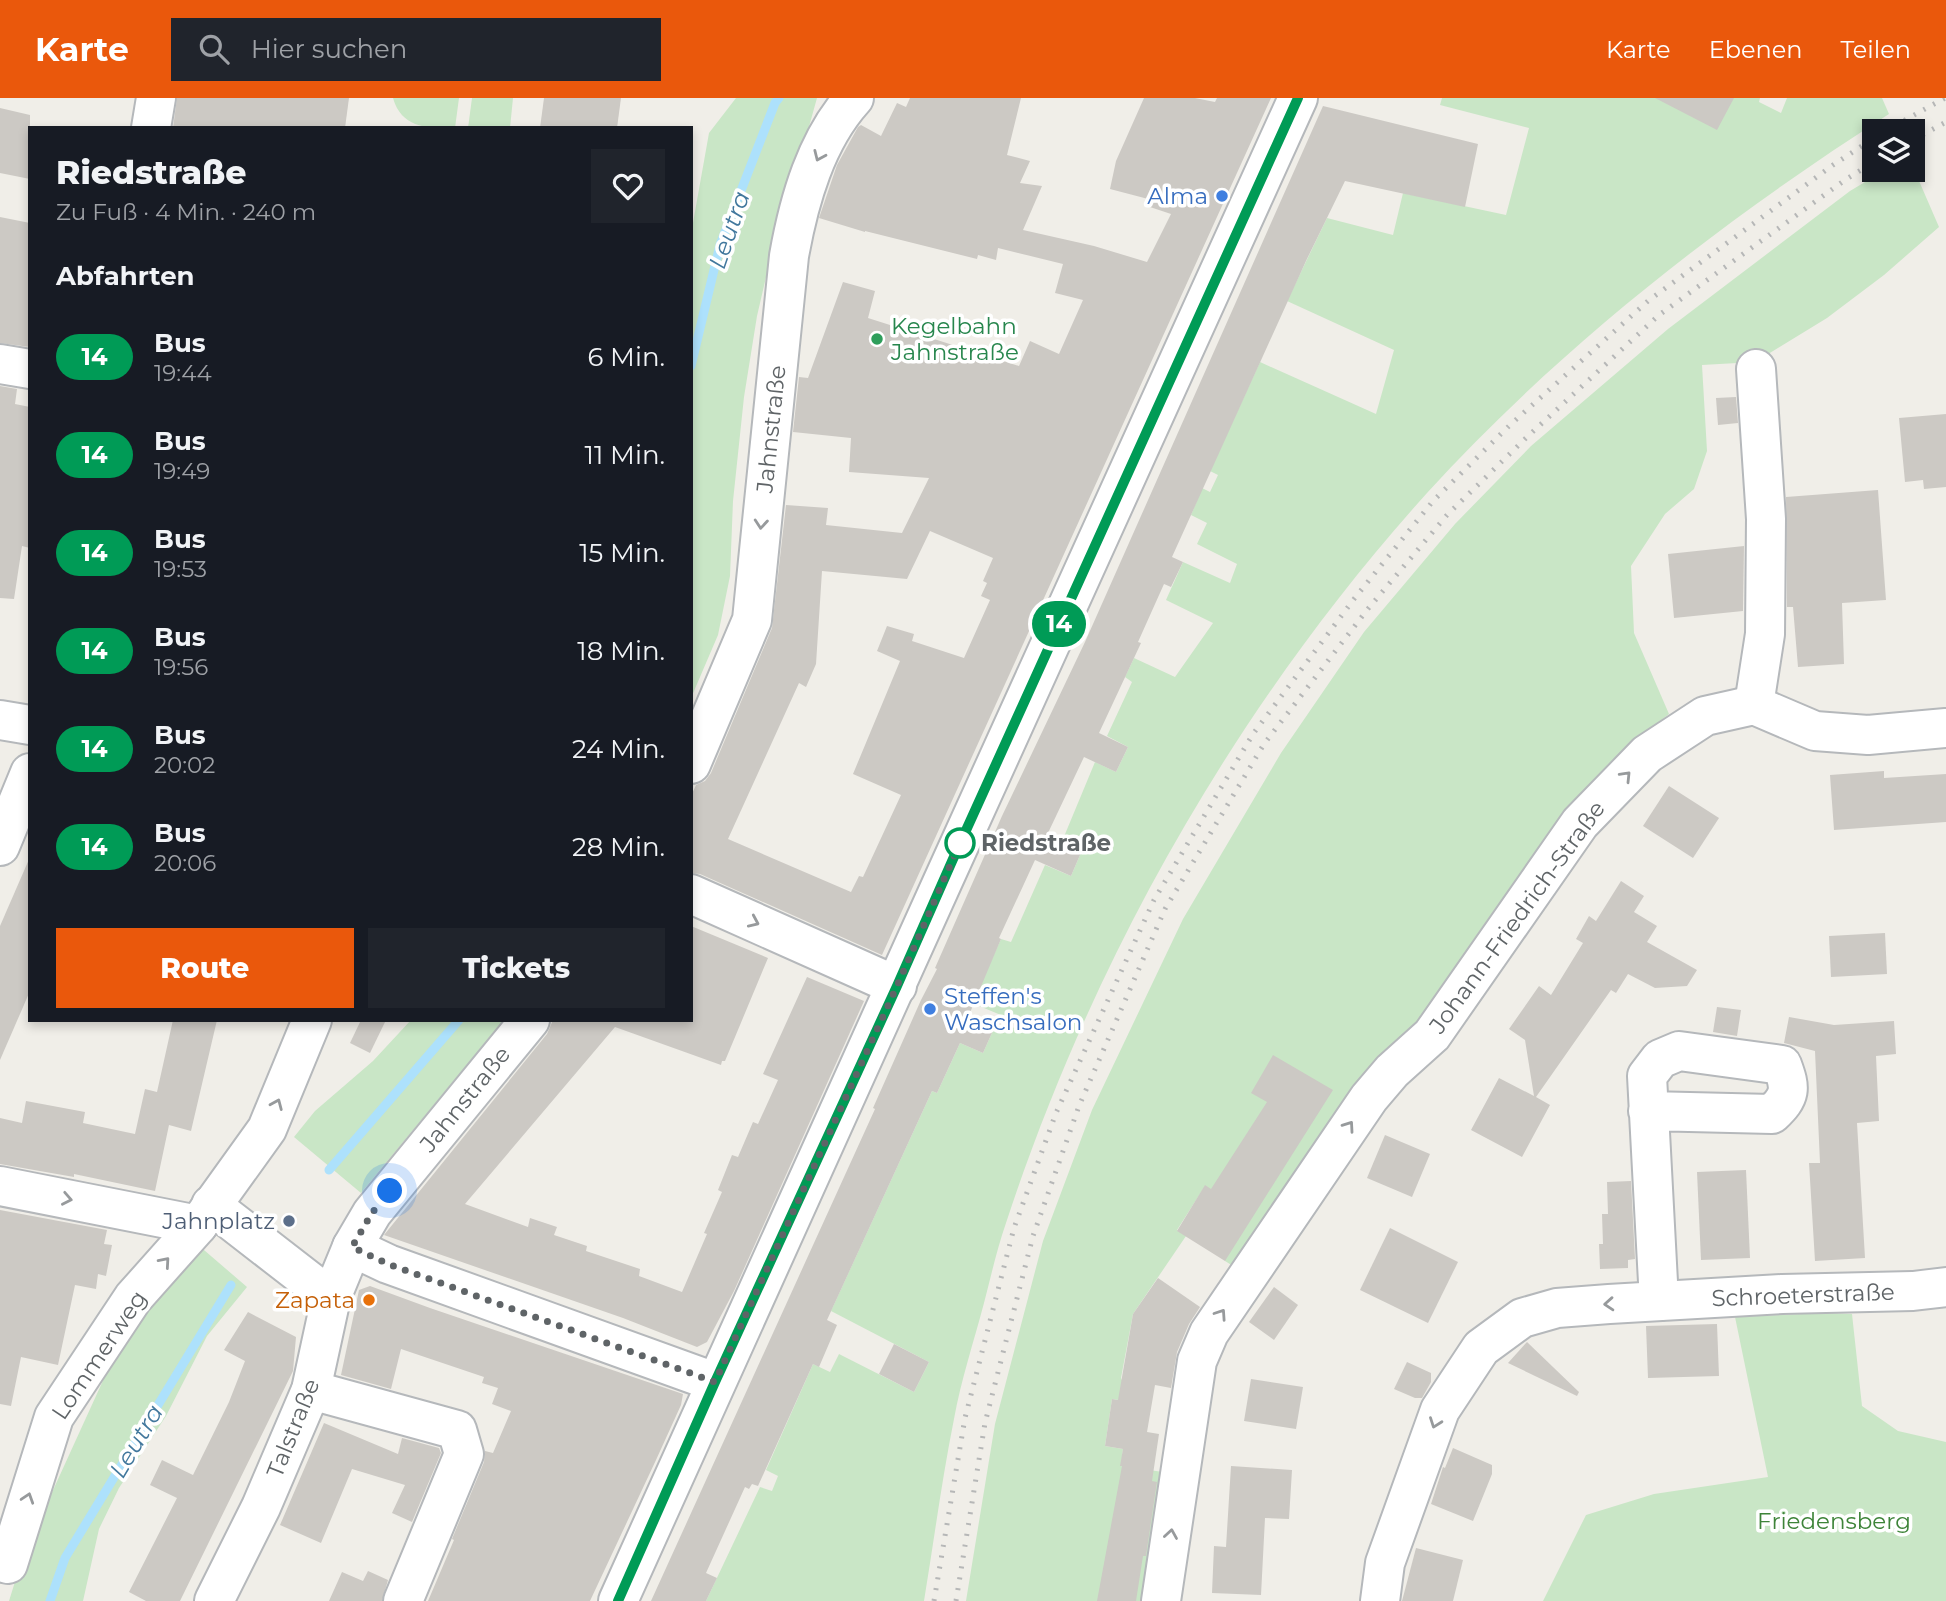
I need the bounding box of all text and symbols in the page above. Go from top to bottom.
search box [171,18,661,81]
text: Karte [35,29,129,69]
icon: search [195,30,233,68]
text: Hier suchen [251,33,407,65]
text: Karte [1606,35,1671,64]
text: Ebenen [1709,35,1802,64]
text: Teilen [1840,35,1911,64]
map controls [1862,119,1925,182]
button: layers [1862,119,1925,182]
one-way arrow [813,148,827,161]
button: heart [591,149,665,223]
text: Riedstraße [56,152,246,192]
place label: Alma [1147,182,1208,210]
water label: Leutra [702,187,756,273]
marker: Alma [1214,188,1230,204]
text: Zu Fuß · 4 Min. · 240 m [56,198,316,226]
text: Abfahrten [56,260,195,292]
place label: Kegelbahn Jahnstraße [890,312,1019,366]
text: Bus [154,327,206,359]
marker: Kegelbahn Jahnstraße [869,331,885,347]
text: 6 Min. [587,341,665,373]
text: 14 [82,342,107,371]
text: 19:44 [154,359,212,387]
street label: Jahnstraße [750,364,792,495]
text: Bus [154,425,206,457]
text: 11 Min. [585,439,665,471]
text: 14 [82,440,107,469]
text: 19:49 [154,457,210,485]
one-way arrow [754,519,769,530]
text: Bus [154,523,206,555]
text: 15 Min. [579,537,665,569]
text: 14 [82,538,107,567]
text: 19:53 [154,555,207,583]
line badge: 14 [1028,601,1090,647]
text: 14 [1046,609,1072,638]
text: Bus [154,621,206,653]
text: 18 Min. [577,635,665,667]
text: 14 [82,636,107,665]
text: 19:56 [154,653,208,681]
text: Bus [154,719,206,751]
text: 24 Min. [572,733,665,765]
text: 14 [82,734,107,763]
text: 20:02 [154,751,215,779]
one-way arrow [1618,771,1631,784]
street label: Johann-Friedrich-Straße [1423,795,1611,1040]
text: Bus [154,817,206,849]
marker: Riedstraße [945,828,975,858]
place label: Riedstraße [981,829,1111,857]
text: 28 Min. [572,831,665,863]
text: 14 [82,832,107,861]
text: 20:06 [154,849,216,877]
one-way arrow [746,914,759,928]
button: Route [56,928,354,1008]
button: Tickets [368,928,665,1008]
place label: Steffen's Waschsalon [944,982,1082,1036]
marker: Steffen's Waschsalon [922,1001,938,1017]
street label: Jahnstraße [413,1041,516,1158]
one-way arrow [269,1099,283,1111]
one-way arrow [1341,1121,1353,1134]
your location [372,1173,407,1208]
one-way arrow [61,1191,73,1206]
place label: Jahnplatz [161,1207,275,1235]
marker: Jahnplatz [281,1213,297,1229]
one-way arrow [157,1257,169,1270]
street label: Schroeterstraße [1711,1278,1895,1312]
street label: Lommerweg [46,1285,152,1425]
place label: Zapata [275,1286,355,1314]
marker: Zapata [361,1292,377,1308]
one-way arrow [1603,1296,1614,1311]
one-way arrow [1213,1309,1225,1322]
street label: Talstraße [261,1375,325,1481]
water label: Leutra [103,1399,169,1483]
one-way arrow [1430,1417,1444,1429]
one-way arrow [20,1493,35,1505]
park label: Friedensberg [1757,1507,1911,1535]
one-way arrow [1163,1528,1178,1539]

